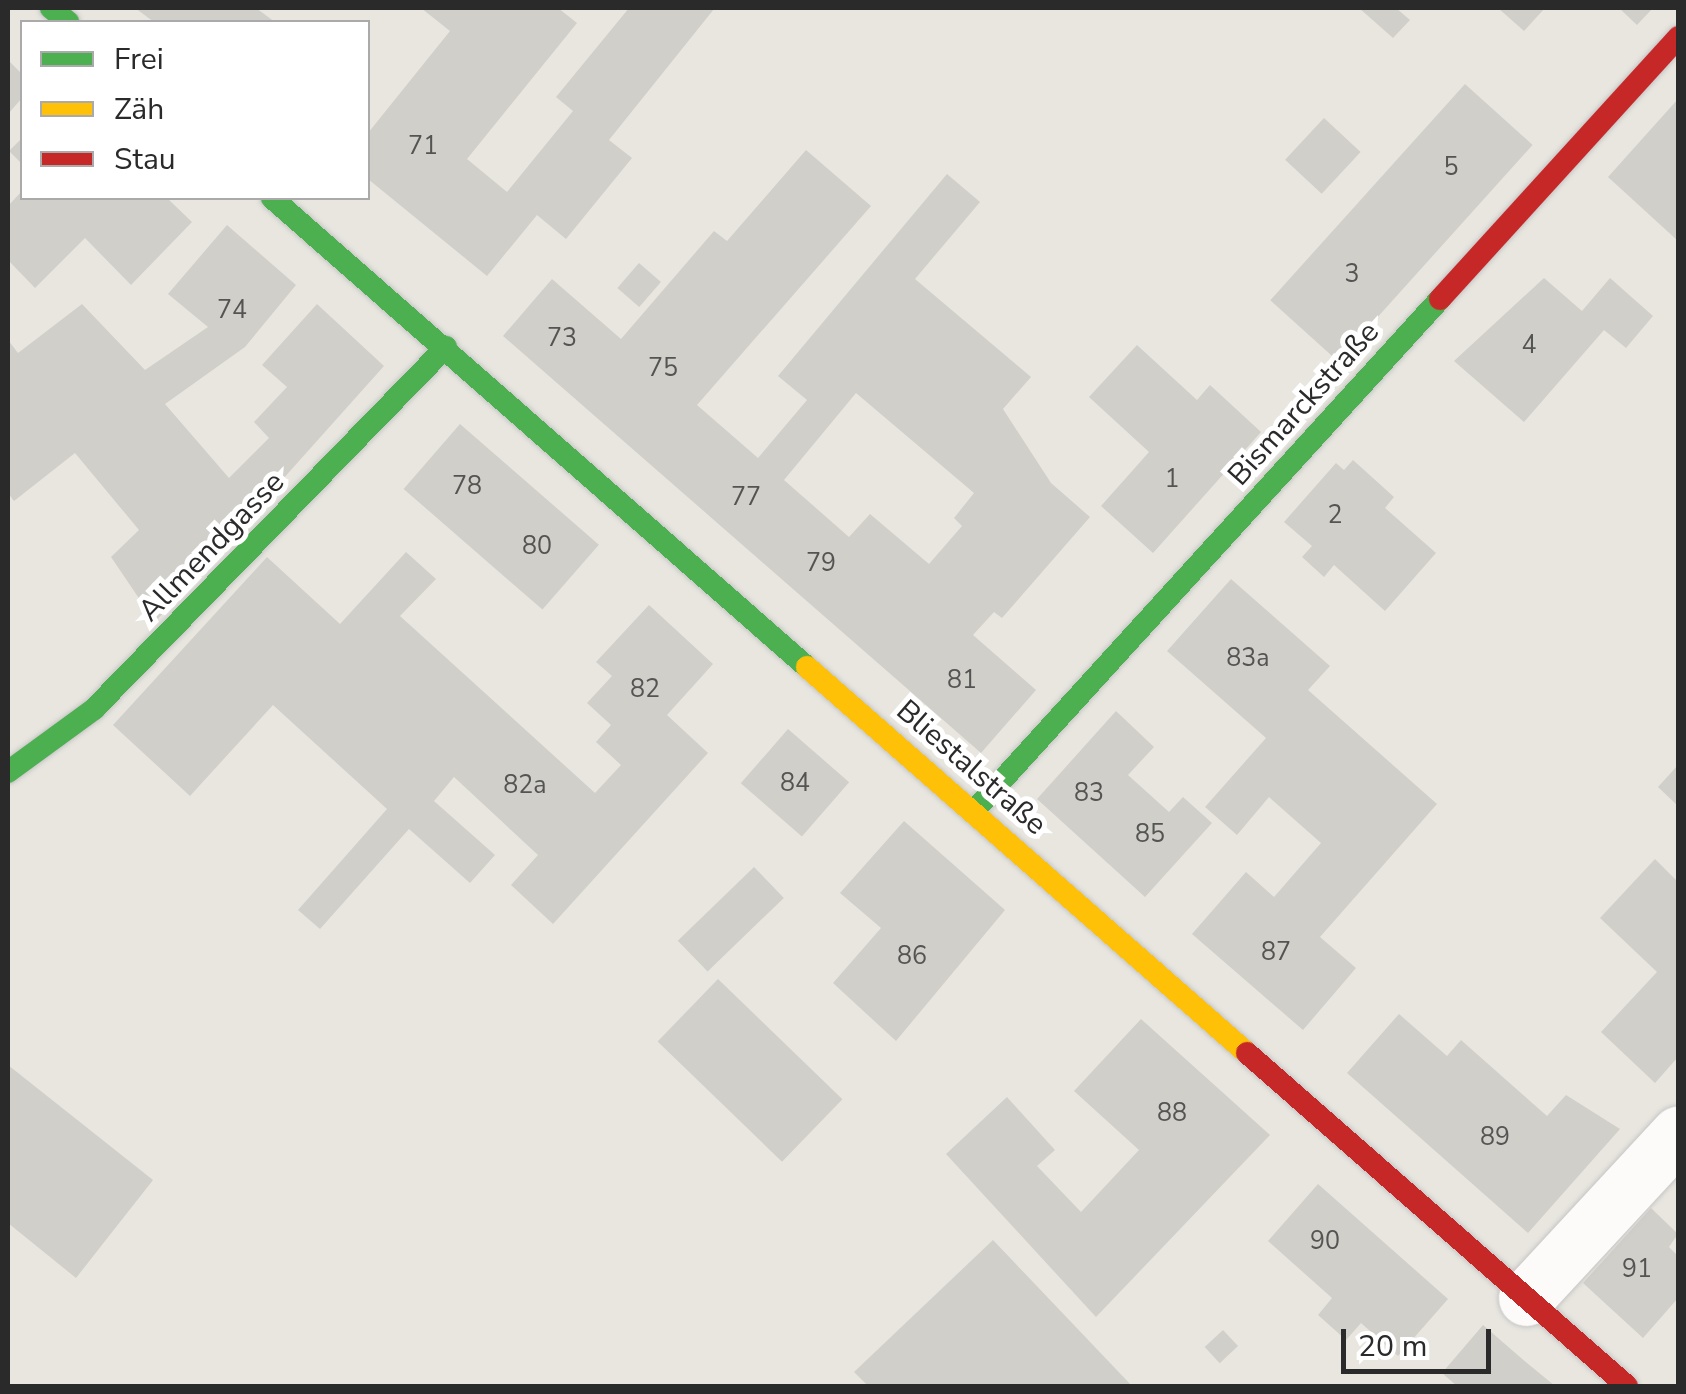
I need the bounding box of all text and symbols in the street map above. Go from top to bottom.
legend [20,20,370,200]
text: Frei [114,39,164,80]
text: Zäh [114,89,164,130]
house number: 71 [408,131,438,161]
text: Stau [114,139,176,180]
house number: 5 [1444,152,1458,182]
house number: 3 [1345,259,1359,289]
house number: 74 [217,295,247,325]
street label: Bismarckstraße [1221,315,1387,493]
house number: 73 [547,323,577,353]
house number: 4 [1522,330,1536,360]
house number: 75 [648,353,678,383]
house number: 1 [1165,464,1179,494]
street label: Allmendgasse [132,465,292,629]
house number: 78 [452,471,482,501]
house number: 77 [731,482,761,512]
house number: 2 [1328,500,1342,530]
house number: 80 [522,531,552,561]
house number: 79 [806,548,836,578]
house number: 83a [1226,643,1270,673]
house number: 81 [947,665,977,695]
house number: 82 [630,674,660,704]
street label: Bliestalstraße [889,693,1053,843]
house number: 84 [780,768,810,798]
house number: 82a [503,770,547,800]
house number: 83 [1074,778,1104,808]
house number: 85 [1135,819,1165,849]
house number: 87 [1261,937,1291,967]
house number: 86 [897,941,927,971]
house number: 88 [1157,1098,1187,1128]
house number: 89 [1480,1122,1510,1152]
house number: 90 [1310,1226,1340,1256]
house number: 91 [1622,1254,1652,1284]
scale bar [1346,1309,1496,1371]
text: 20 m [1358,1326,1427,1367]

